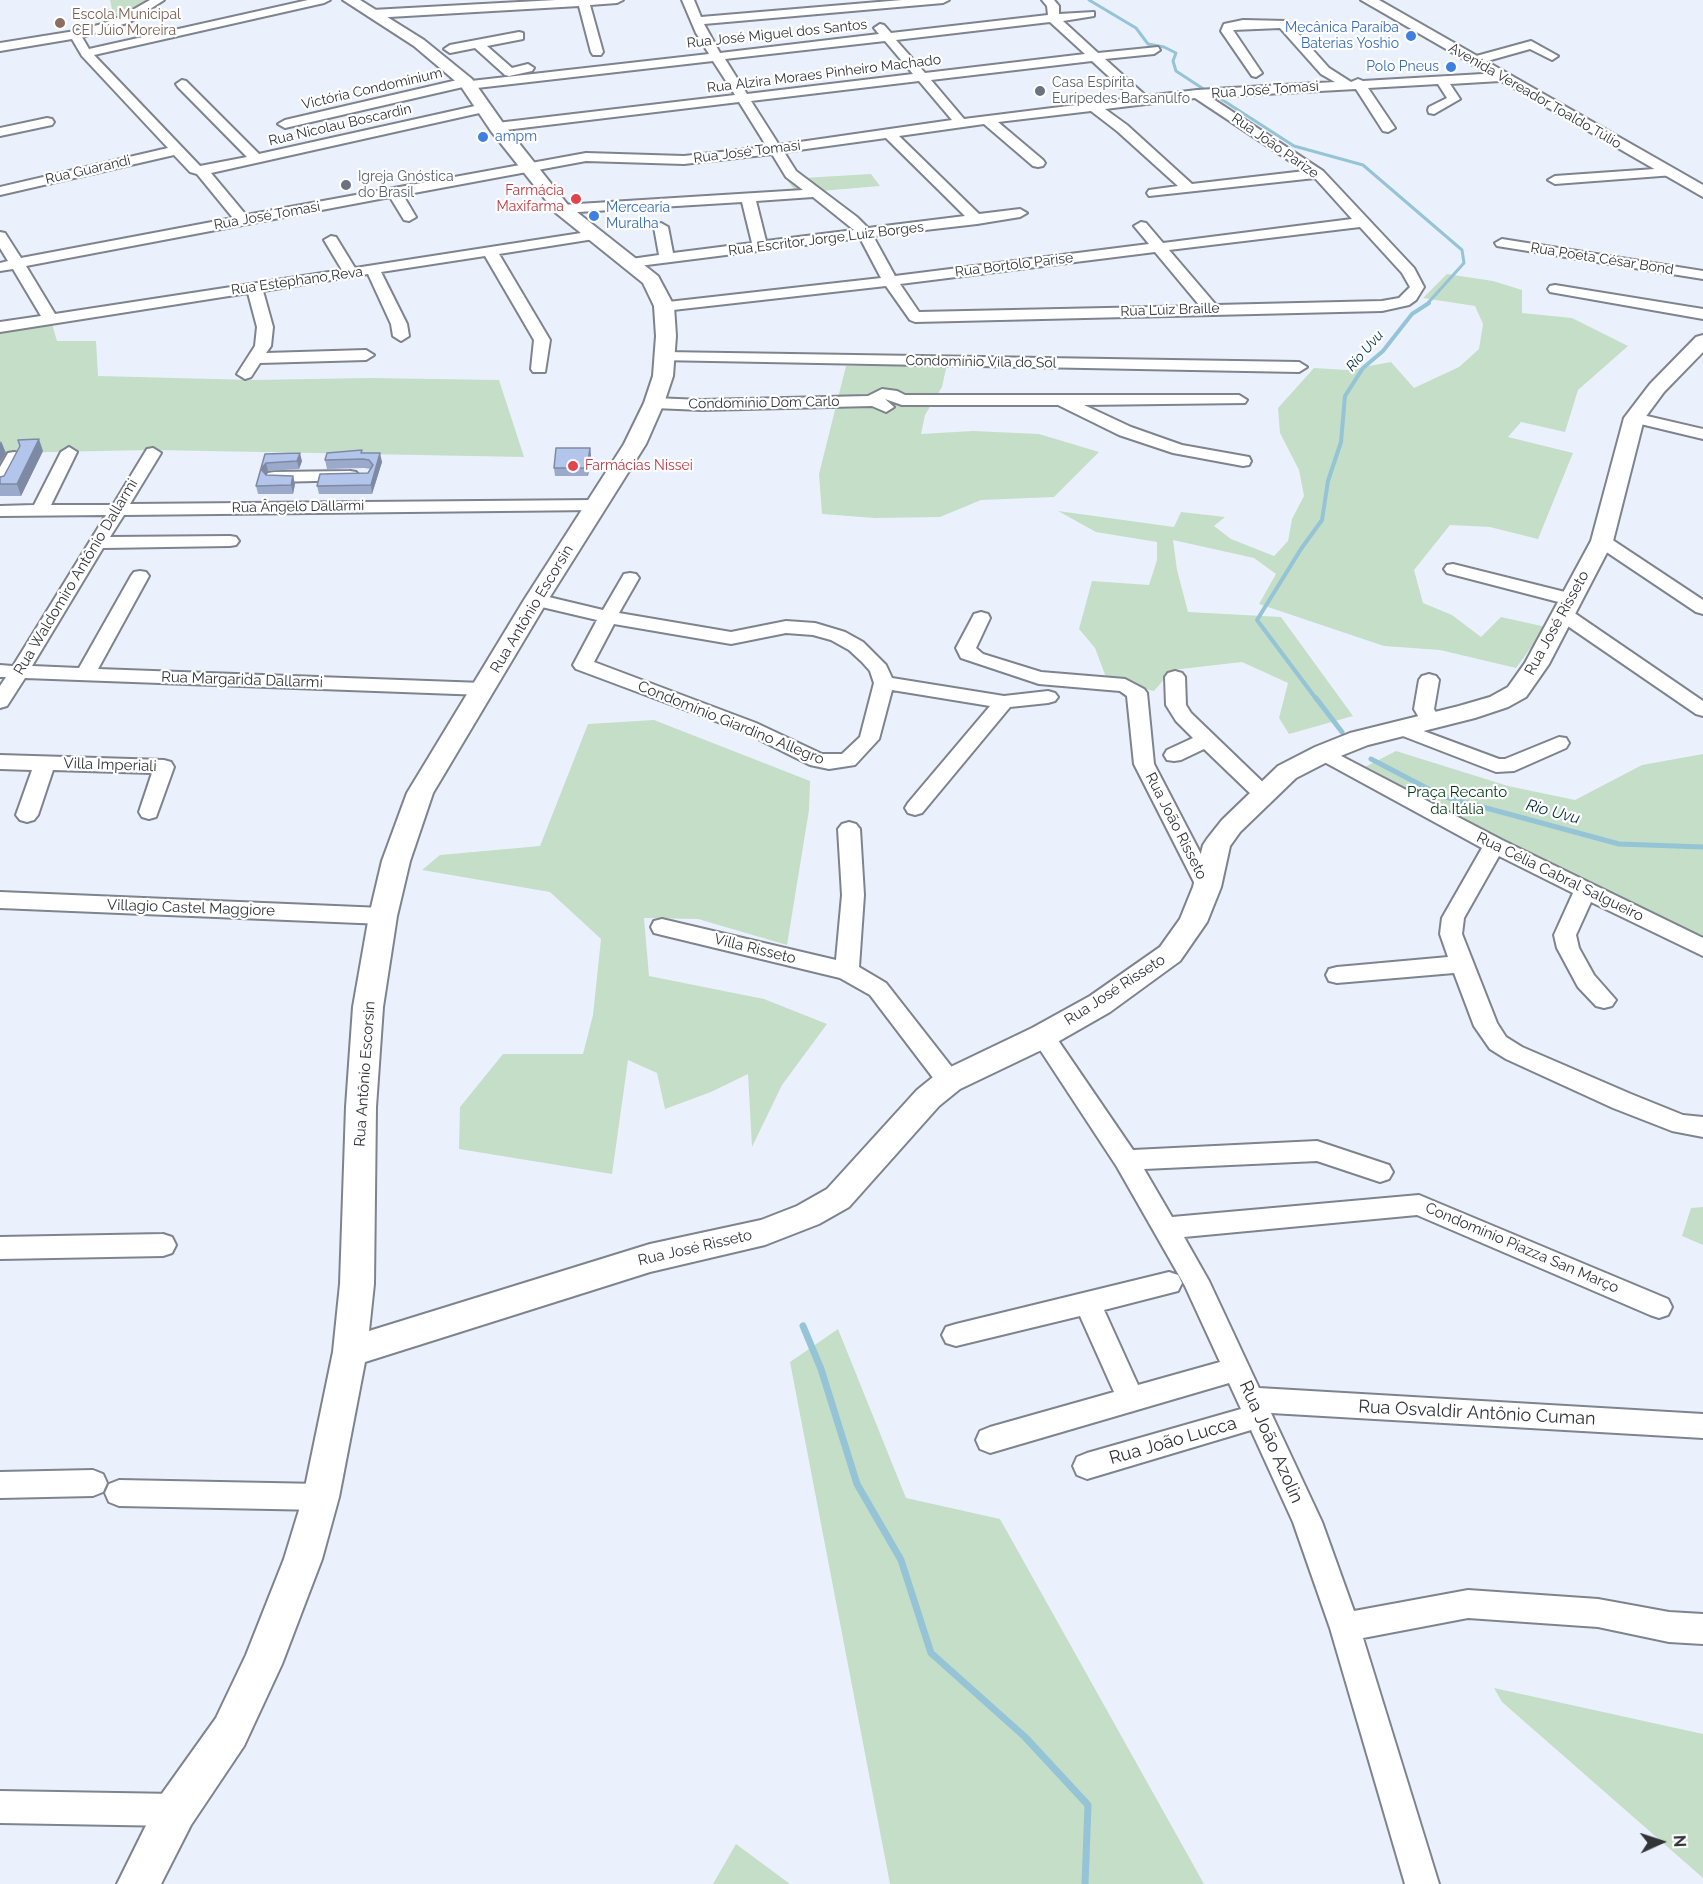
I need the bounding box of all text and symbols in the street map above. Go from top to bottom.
place label: Escola Municipal CEI Júio Moreira [72,7,181,40]
marker: Escola Municipal CEI Júio Moreira [53,16,67,30]
street label: Rua José Miguel dos Santos [686,16,868,52]
place label: Mecânica Paraíba Baterias Yoshio [1285,20,1399,52]
marker: Mecânica Paraíba Baterias Yoshio [1404,29,1418,43]
street label: Avenida Vereador Toaldo Túlio [1446,40,1624,152]
street label: Rua Alzira Moraes Pinheiro Machado [706,51,942,97]
place label: Polo Pneus [1366,59,1439,75]
marker: Polo Pneus [1444,60,1458,74]
street label: Victória Condominium [300,65,444,113]
place label: Casa Espírita Eurípedes Barsanulfo [1052,75,1190,108]
street label: Rua José Tomasi [1211,78,1319,102]
marker: Casa Espírita Eurípedes Barsanulfo [1033,84,1047,98]
street label: Rua Nicolau Boscardin [267,100,413,150]
street label: Rua João Parize [1228,110,1322,182]
place label: ampm [495,129,537,145]
marker: ampm [476,130,490,144]
street label: Rua José Tomasi [693,137,801,167]
street label: Rua Guarandi [44,152,132,188]
place label: Igreja Gnóstica do Brasil [358,169,454,202]
marker: Igreja Gnóstica do Brasil [339,178,353,192]
place label: Farmácia Maxifarma [496,183,564,216]
marker: Farmácia Maxifarma [569,192,583,206]
street label: Rua José Tomasi [213,198,321,234]
place label: Mercearia Muralha [606,200,670,232]
marker: Mercearia Muralha [587,209,601,223]
street label: Rua Escritor Jorge Luiz Borges [727,219,925,259]
street label: Rua Poeta César Bond [1529,239,1675,279]
street label: Rua Bortolo Parise [954,249,1074,281]
street label: Rua Estephano Reva [230,263,364,299]
street label: Rua Luiz Braille [1120,300,1220,320]
water label: Rio Uvu [1343,327,1387,375]
street label: Condomínio Vila do Sol [905,352,1057,372]
street label: Condomínio Dom Carlo [688,393,840,413]
place label: Farmácias Nissei [585,458,693,474]
marker: Farmácias Nissei [566,459,580,473]
street label: Rua Waldomiro Antônio Dallarmi [10,476,142,678]
street label: Rua Ângelo Dallarmi [232,497,364,517]
street label: Rua Antônio Escorsin [487,542,577,676]
street label: Rua José Risseto [1521,568,1593,678]
street label: Rua Margarida Dallarmi [161,668,323,692]
street label: Condomínio Giardino Allegro [635,677,827,769]
street label: Villa Imperiali [63,754,157,776]
street label: Rua João Risseto [1141,770,1211,882]
park label: Praça Recanto da Itália [1407,783,1507,818]
water label: Rio Uvu [1524,796,1582,828]
street label: Rua Célia Cabral Salgueiro [1474,829,1646,925]
street label: Villagio Castel Maggiore [107,896,275,920]
street label: Villa Risseto [712,930,798,968]
street label: Rua José Risseto [1061,951,1169,1029]
street label: Rua Antônio Escorsin [351,1001,379,1147]
street label: Condomínio Piazza San Março [1422,1199,1622,1297]
street label: Rua José Risseto [636,1226,754,1270]
street label: Rua João Azolin [1234,1377,1308,1507]
street label: Rua Osvaldir Antônio Cuman [1358,1396,1596,1430]
street label: Rua João Lucca [1107,1412,1239,1470]
north arrow [1631,1812,1691,1872]
text: N [1670,1834,1689,1848]

